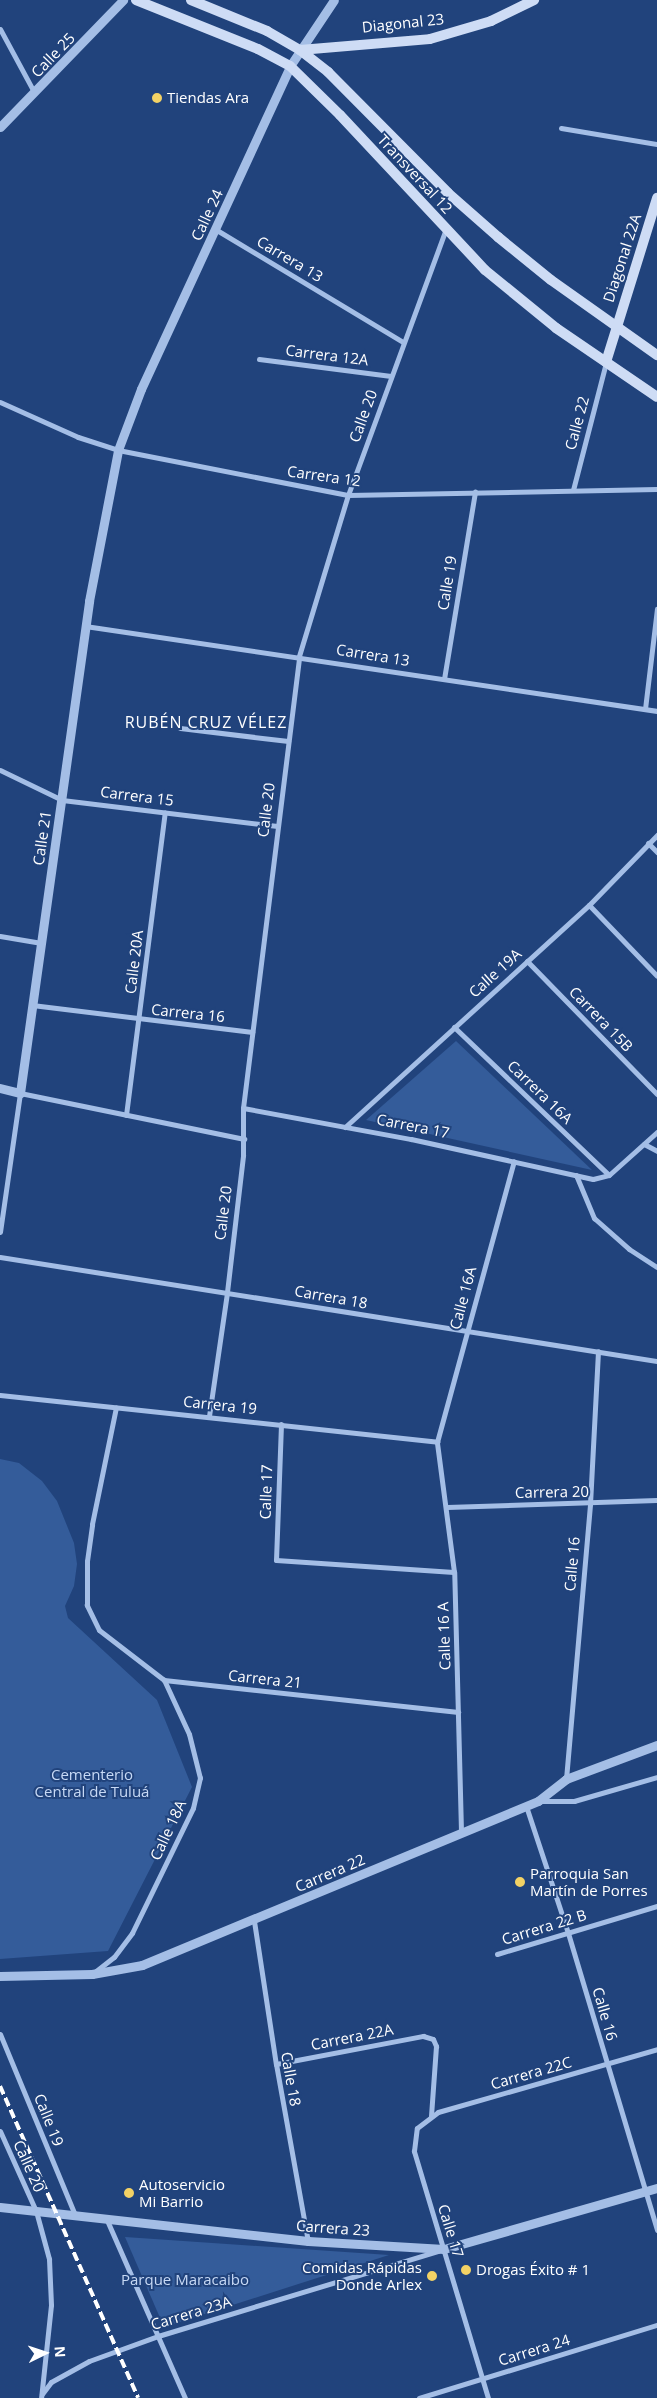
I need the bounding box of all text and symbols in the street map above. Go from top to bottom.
street label: Diagonal 23 [361,10,445,36]
street label: Calle 25 [27,29,79,81]
place label: Tiendas Ara [167,89,249,107]
marker: Tiendas Ara [151,92,163,104]
street label: Transversal 12 [374,131,456,217]
street label: Calle 24 [187,186,227,244]
street label: Diagonal 22A [599,211,645,305]
street label: Carrera 13 [254,232,326,286]
street label: Carrera 12A [284,341,370,369]
street label: Calle 20 [345,387,381,445]
street label: Calle 22 [561,394,593,452]
street label: Carrera 12 [286,462,362,490]
street label: Calle 19 [434,555,460,611]
street label: Carrera 13 [335,640,411,670]
district label: RUBÉN CRUZ VÉLEZ [123,712,289,732]
street label: Calle 20 [254,782,278,838]
street label: Carrera 15 [99,783,175,809]
street label: Calle 21 [29,810,55,866]
street label: Calle 20A [121,929,147,995]
street label: Calle 19A [465,945,525,1001]
street label: Carrera 15B [565,983,637,1055]
street label: Carrera 16 [150,1000,226,1026]
street label: Carrera 16A [504,1057,576,1127]
street label: Carrera 17 [375,1110,451,1142]
street label: Calle 20 [211,1185,235,1241]
street label: Calle 16A [446,1265,480,1331]
street label: Carrera 18 [293,1282,369,1312]
street label: Carrera 19 [182,1392,258,1418]
street label: Calle 17 [256,1464,276,1520]
street label: Carrera 20 [515,1482,589,1502]
street label: Calle 16 [561,1536,583,1592]
street label: Calle 16 A [434,1602,454,1670]
street label: Carrera 21 [227,1666,303,1692]
park label: Cementerio Central de Tuluá [35,1765,149,1800]
street label: Calle 18A [146,1797,190,1863]
street label: Carrera 22 [292,1850,368,1896]
place label: Parroquia San Martín de Porres [530,1864,648,1899]
marker: Parroquia San Martín de Porres [514,1876,526,1888]
street label: Carrera 22 B [499,1906,589,1948]
street label: Calle 16 [589,1985,621,2043]
street label: Carrera 22A [309,2020,395,2054]
street label: Calle 18 [277,2050,305,2108]
street label: Carrera 22C [488,2053,574,2093]
street label: Calle 19 [30,2091,68,2149]
street label: Calle 20 [10,2137,48,2195]
place label: Autoservicio Mi Barrio [139,2175,225,2210]
marker: Autoservicio Mi Barrio [123,2187,135,2199]
street label: Calle 17 [434,2202,468,2260]
street label: Carrera 23 [295,2216,371,2240]
place label: Comidas Rápidas Donde Arlex [302,2258,422,2293]
place label: Drogas Éxito # 1 [476,2261,590,2279]
marker: Drogas Éxito # 1 [460,2264,472,2276]
marker: Comidas Rápidas Donde Arlex [426,2270,438,2282]
park label: Parque Maracaibo [121,2271,249,2289]
street label: Carrera 23A [148,2292,234,2334]
north arrow [20,2328,70,2378]
street label: Carrera 24 [496,2331,572,2369]
text: N [51,2346,70,2358]

